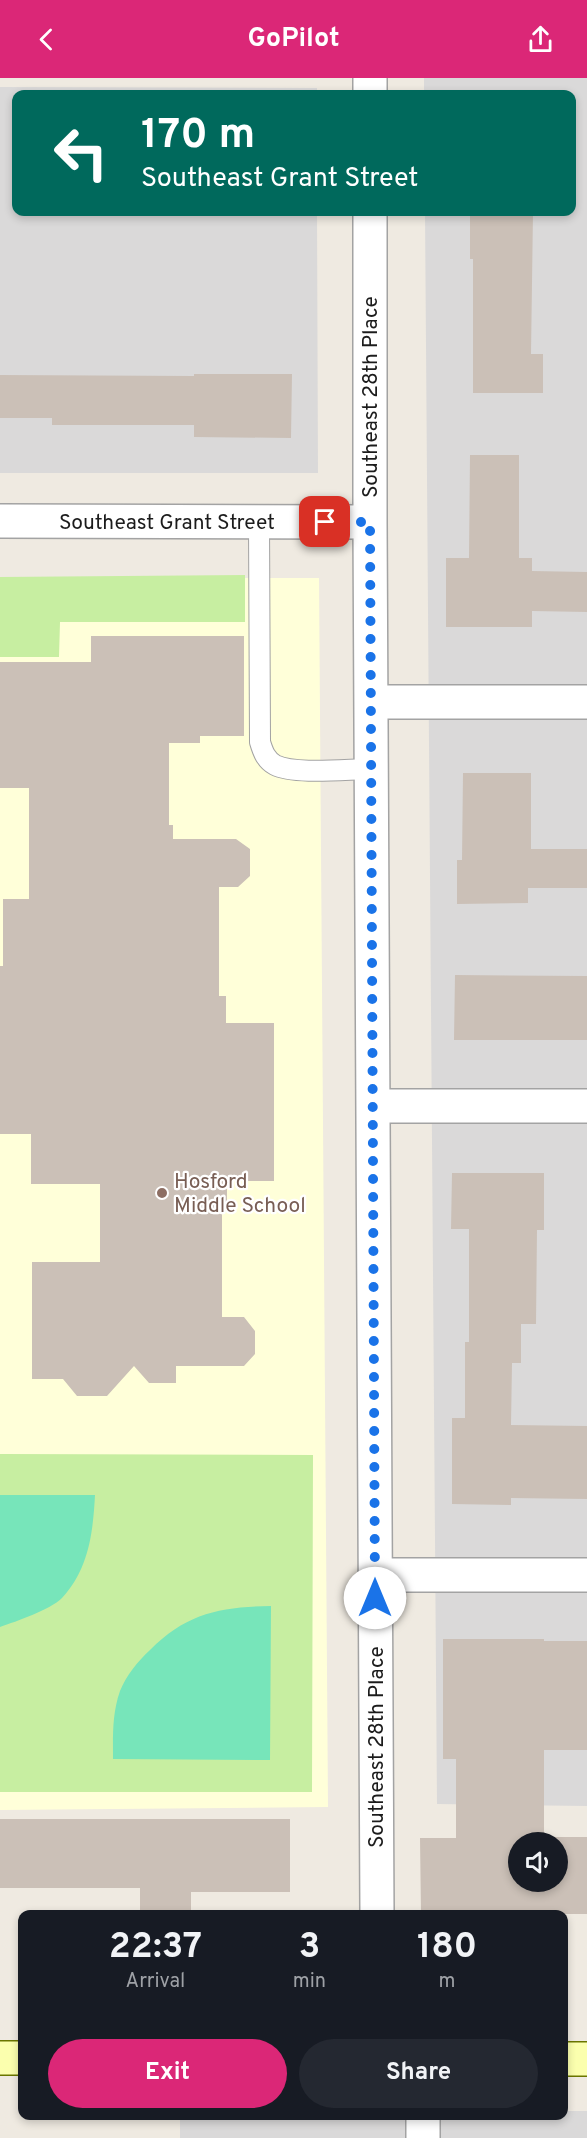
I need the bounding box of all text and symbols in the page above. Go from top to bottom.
text: GoPilot [247,22,340,56]
icon: back [30,23,63,56]
icon: share [524,23,557,56]
text: 170 m [141,110,255,163]
icon: left [42,114,120,192]
text: Southeast Grant Street [141,162,419,196]
street label: Southeast 28th Place [358,296,385,498]
pin [299,496,350,547]
icon: arrive [308,505,341,538]
street label: Southeast Grant Street [59,510,275,537]
place label: Hosford Middle School [174,1169,306,1220]
marker: Hosford Middle School [155,1186,169,1200]
position arrow [343,1566,407,1630]
street label: Southeast 28th Place [364,1646,391,1848]
map controls [508,1832,568,1892]
button: sound [508,1832,568,1892]
text: 22:37 [109,1925,202,1971]
text: 3 [299,1925,320,1971]
text: 180 [417,1925,477,1971]
text: Arrival [126,1969,185,1995]
text: min [293,1969,326,1995]
text: m [439,1969,456,1995]
button: Exit [48,2039,287,2108]
button: Share [299,2039,538,2108]

